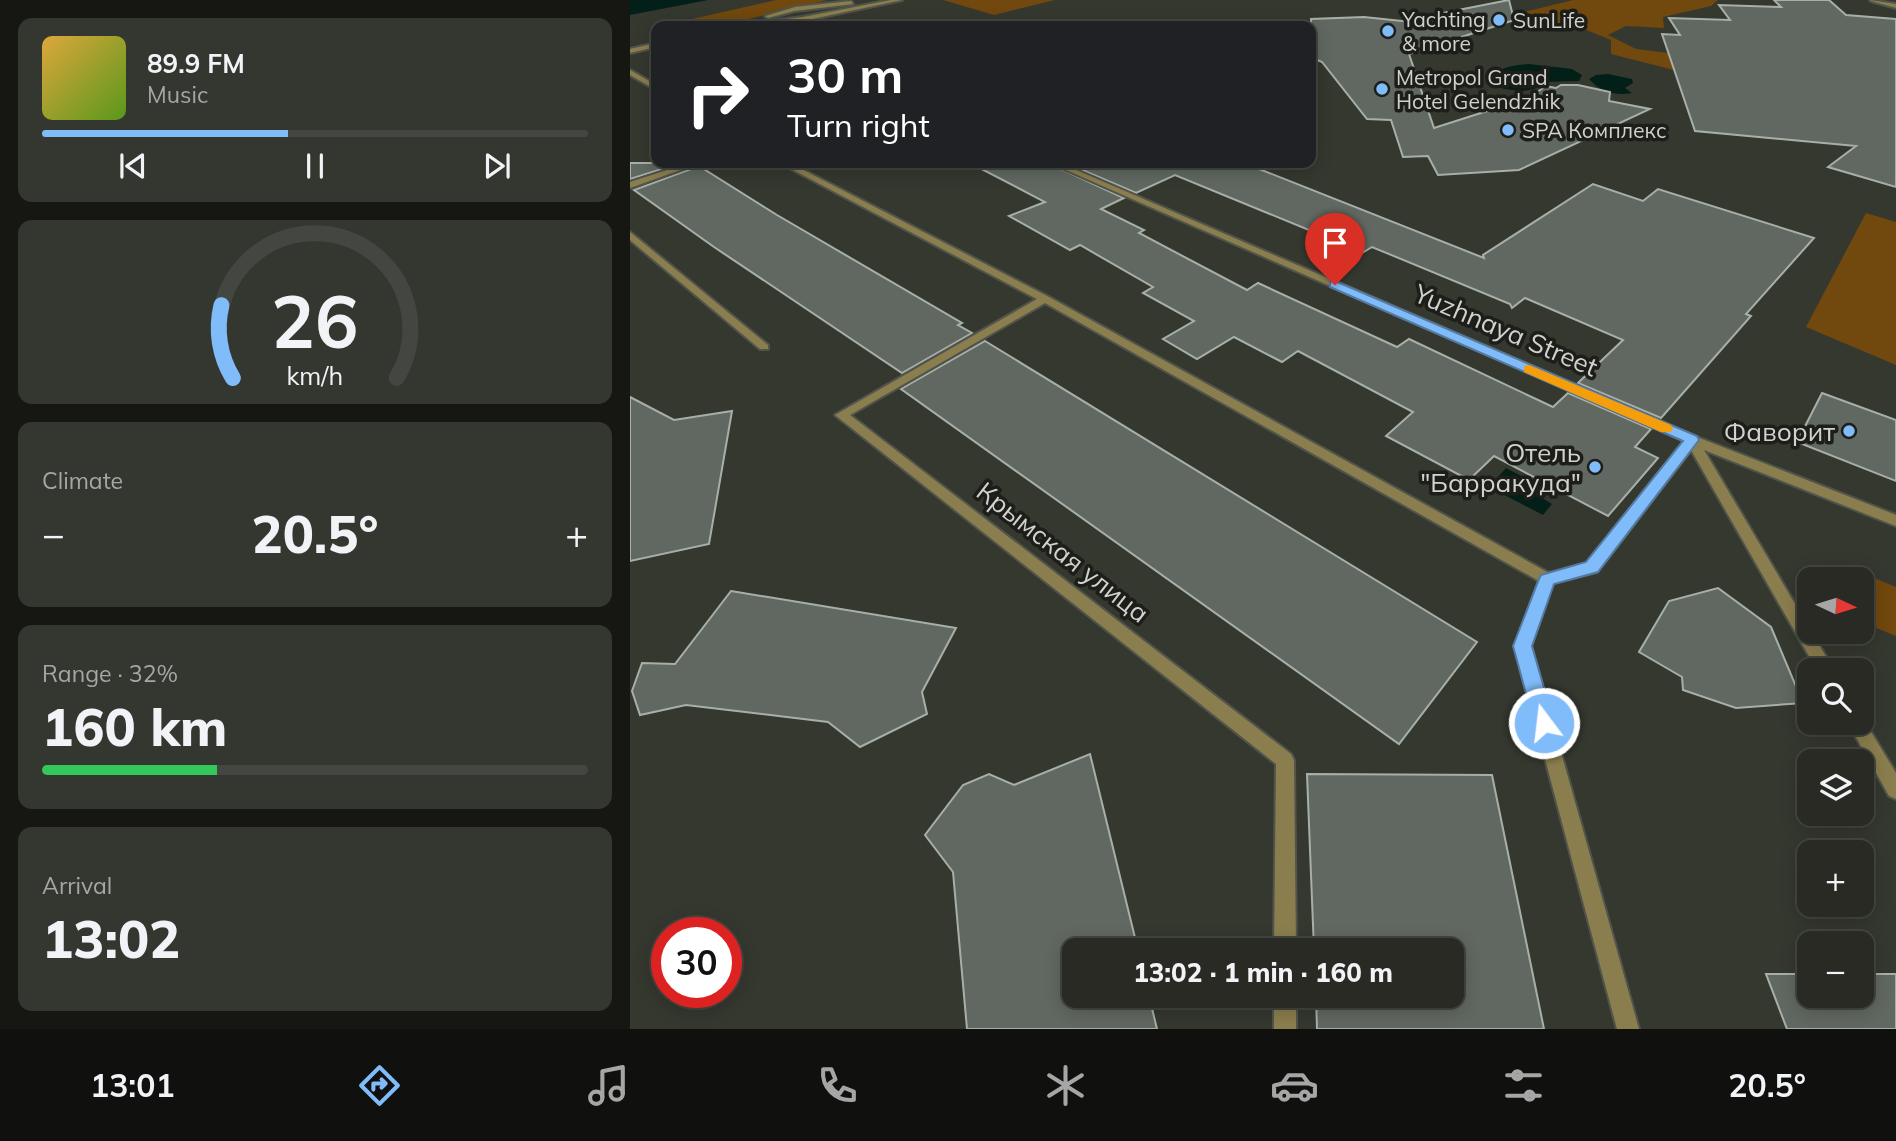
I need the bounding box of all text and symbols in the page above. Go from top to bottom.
place label: Yachting & more [1401,6,1486,56]
place label: SunLife [1513,7,1585,33]
marker: SunLife [1491,12,1507,28]
marker: Yachting & more [1380,23,1396,39]
text: 30 m [787,44,903,105]
text: 89.9 FM [147,47,245,80]
icon: right [672,49,763,140]
place label: Metropol Grand Hotel Gelendzhik [1396,64,1560,114]
text: Music [147,80,208,109]
marker: Metropol Grand Hotel Gelendzhik [1374,81,1390,97]
text: Turn right [787,105,930,145]
place label: SPA Комплекс [1522,117,1667,143]
marker: SPA Комплекс [1500,122,1516,138]
icon: previous [114,147,152,185]
icon: pause [296,147,334,185]
icon: next [478,147,516,185]
pin [1305,213,1365,285]
icon: arrive [1316,224,1354,262]
text: 26 [271,276,359,367]
street label: Yuzhnaya Street [1408,276,1603,384]
text: km/h [287,360,343,391]
place label: Фаворит [1724,415,1835,448]
marker: Фаворит [1841,423,1857,439]
place label: Отель "Барракуда" [1420,436,1581,499]
marker: Отель "Барракуда" [1587,459,1603,475]
text: Climate [42,466,123,495]
street label: Крымская улица [970,474,1156,630]
text: 20.5° [251,501,379,566]
text: − [42,510,65,558]
text: + [565,510,588,558]
north arrow [1797,567,1874,644]
map controls [1797,567,1874,1008]
button: search [1797,658,1874,735]
text: Range · 32% [42,659,178,688]
position arrow [1507,686,1581,760]
text: 160 km [42,694,227,759]
button: layers [1797,749,1874,826]
button: + [1797,840,1874,917]
text: Arrival [42,871,112,900]
text: 13:02 [42,906,180,971]
speed limit sign: 30 [651,917,742,1008]
button: − [1797,931,1874,1008]
text: 13:02 · 1 min · 160 m [1133,956,1393,989]
icon: directions [355,1061,404,1110]
icon: music [584,1061,633,1110]
icon: phone [813,1061,862,1110]
icon: climate [1041,1061,1090,1110]
icon: car [1270,1061,1319,1110]
icon: filters [1499,1061,1548,1110]
text: 13:01 [90,1065,175,1105]
text: 20.5° [1728,1065,1806,1105]

